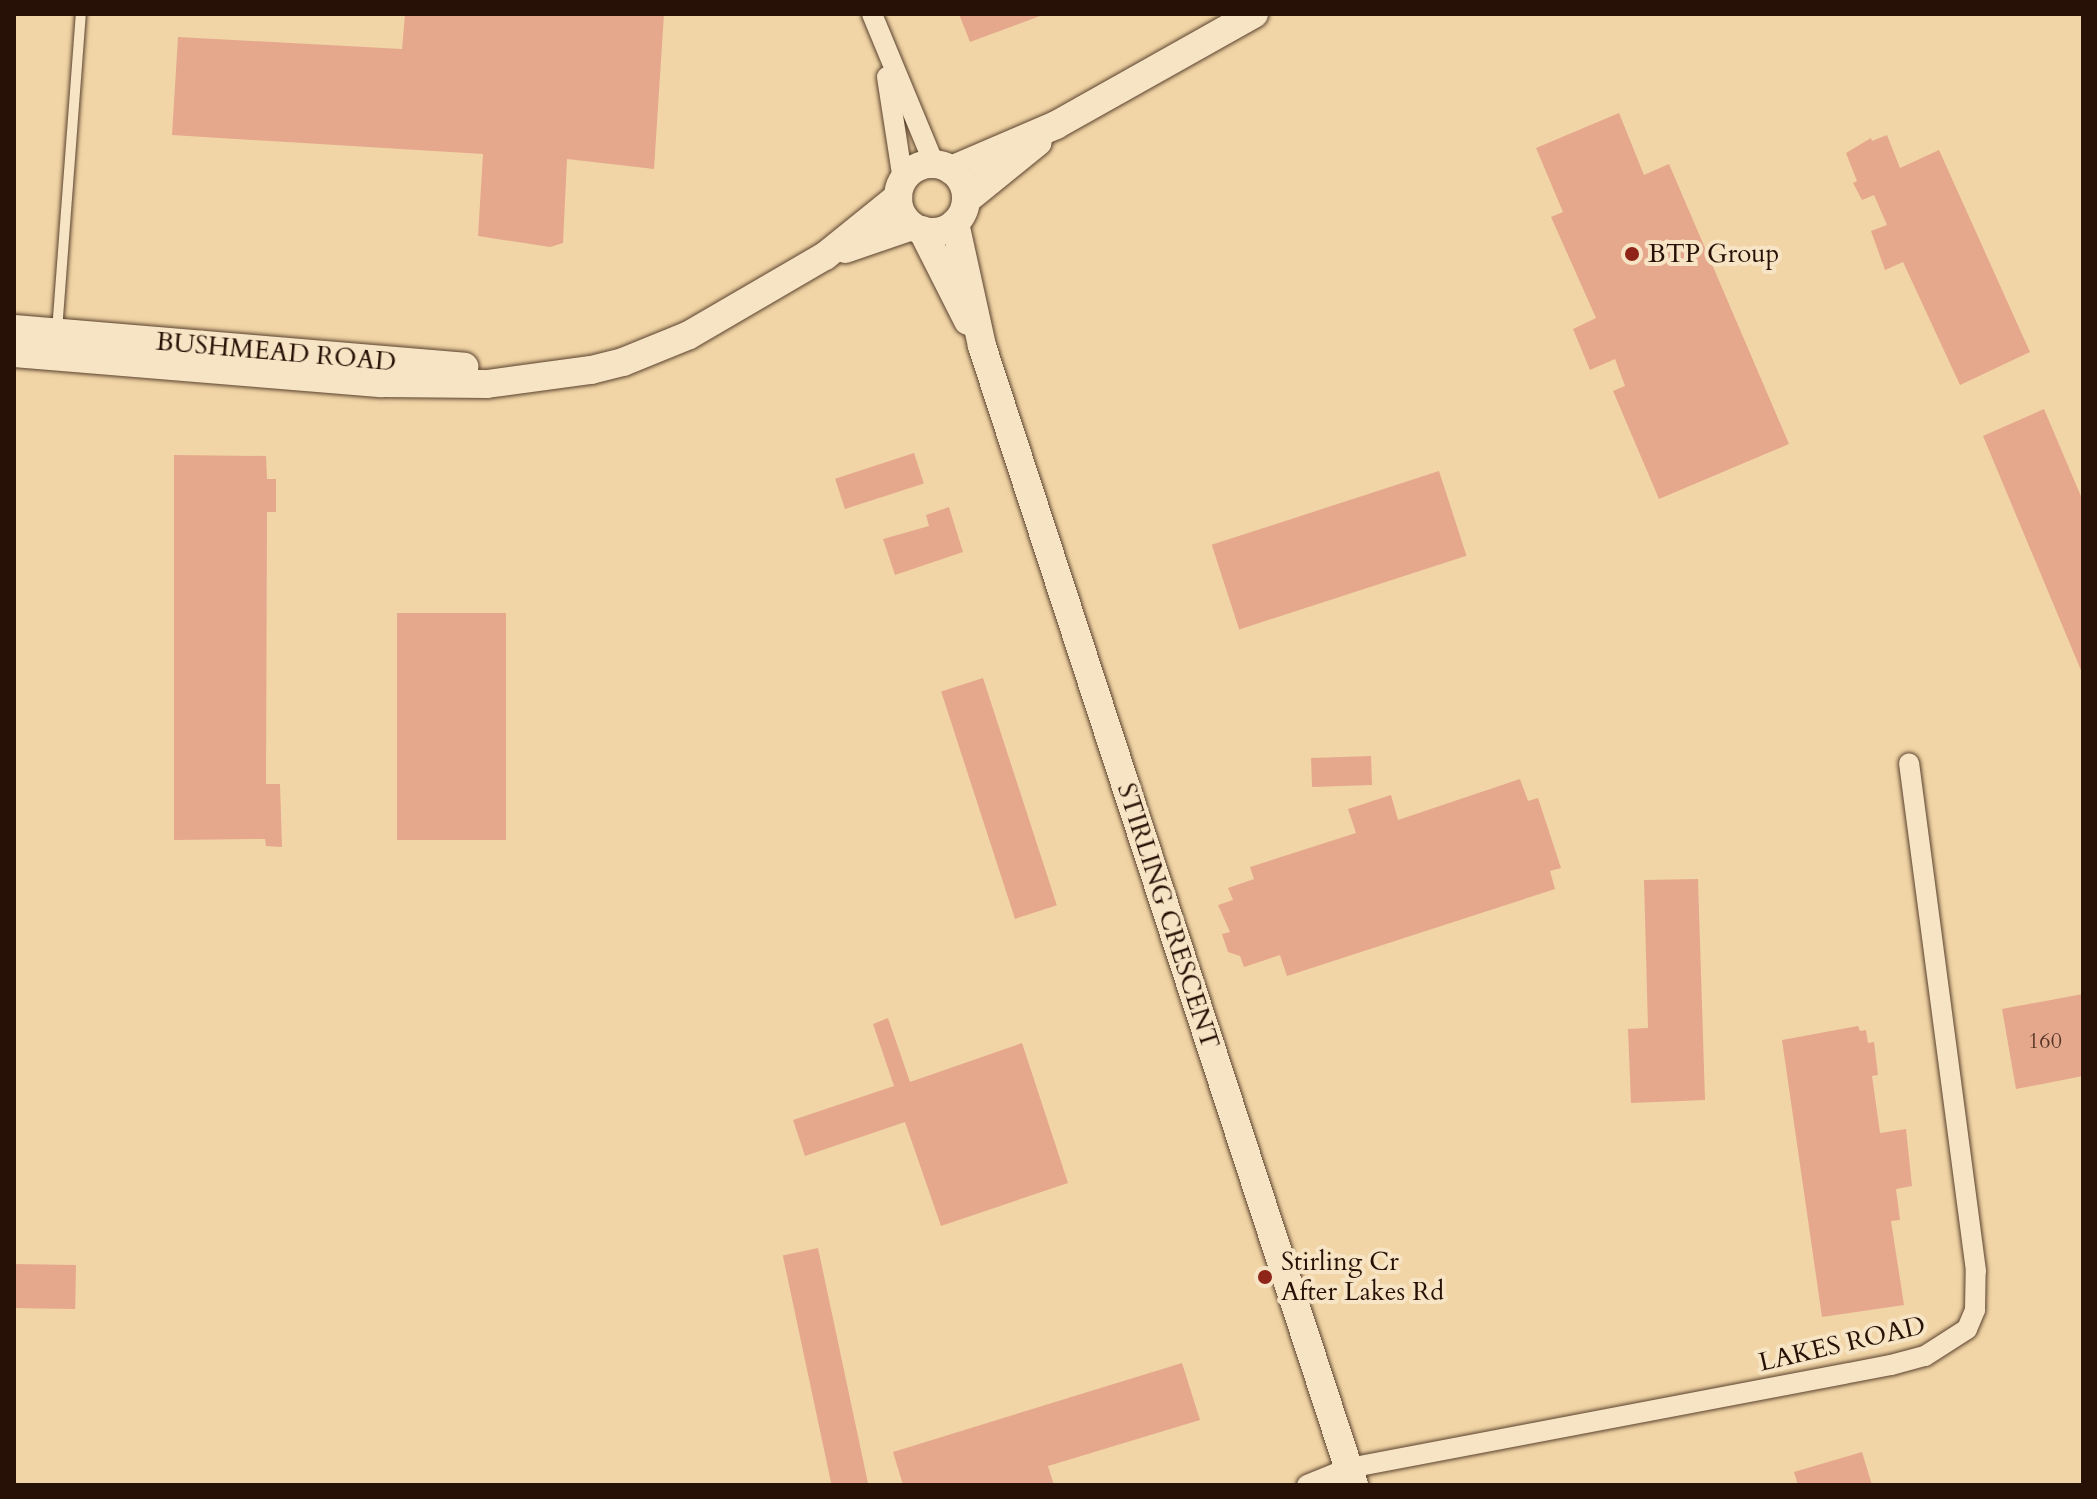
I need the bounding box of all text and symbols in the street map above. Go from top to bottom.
place label: BTP Group [1648,238,1779,270]
marker: BTP Group [1623,245,1641,263]
street label: BUSHMEAD ROAD [155,326,397,378]
street label: STIRLING CRESCENT [1110,779,1226,1053]
house number: 160 [2028,1029,2062,1055]
place label: Stirling Cr After Lakes Rd [1281,1246,1444,1308]
marker: Stirling Cr After Lakes Rd [1256,1268,1274,1286]
street label: LAKES ROAD [1756,1310,1928,1378]

